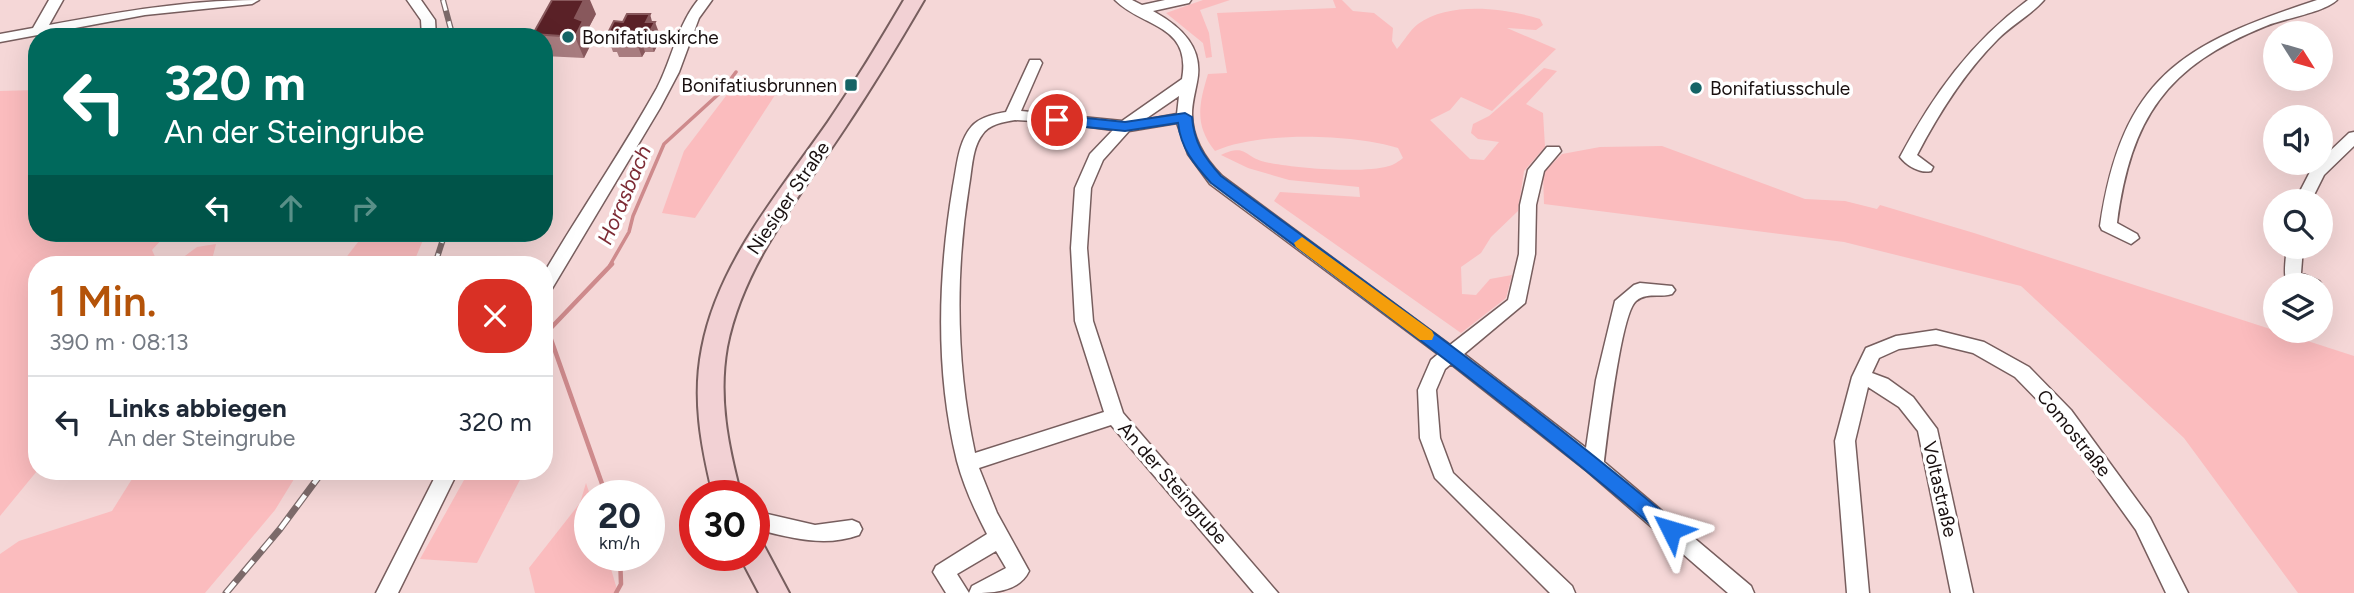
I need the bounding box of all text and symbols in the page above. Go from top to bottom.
north arrow [2263,21,2333,91]
map controls [2263,21,2333,343]
place label: Bonifatiuskirche [582,26,719,49]
marker: Bonifatiuskirche [560,29,576,45]
text: 320 m [164,53,306,112]
icon: left [49,56,140,147]
place label: Bonifatiusbrunnen [681,74,837,97]
marker: Bonifatiusbrunnen [843,77,859,93]
place label: Bonifatiusschule [1710,77,1850,100]
marker: Bonifatiusschule [1688,80,1704,96]
pin [1027,90,1087,150]
icon: arrive [1038,101,1076,139]
button: sound [2263,105,2333,175]
text: An der Steingrube [164,113,424,151]
street label: Niesiger Straße [742,137,834,259]
water label: Horasbach [592,141,656,248]
icon: left [199,189,237,227]
icon: ahead [272,189,310,227]
icon: right [345,189,383,227]
button: search [2263,189,2333,259]
button: layers [2263,273,2333,343]
text: 1 Min. [49,276,156,327]
button: close [458,279,532,353]
text: 390 m · 08:13 [49,328,188,356]
street label: Comostraße [2032,385,2116,481]
text: Links abbiegen [108,392,287,424]
icon: left [49,403,87,441]
text: 320 m [458,406,532,438]
street label: An der Steingrube [1114,417,1232,549]
text: An der Steingrube [108,424,295,452]
street label: Voltastraße [1918,439,1962,539]
speed limit sign: 30 [679,480,770,571]
position arrow [1634,493,1708,567]
text: 20 [598,495,641,537]
text: km/h [599,532,640,554]

